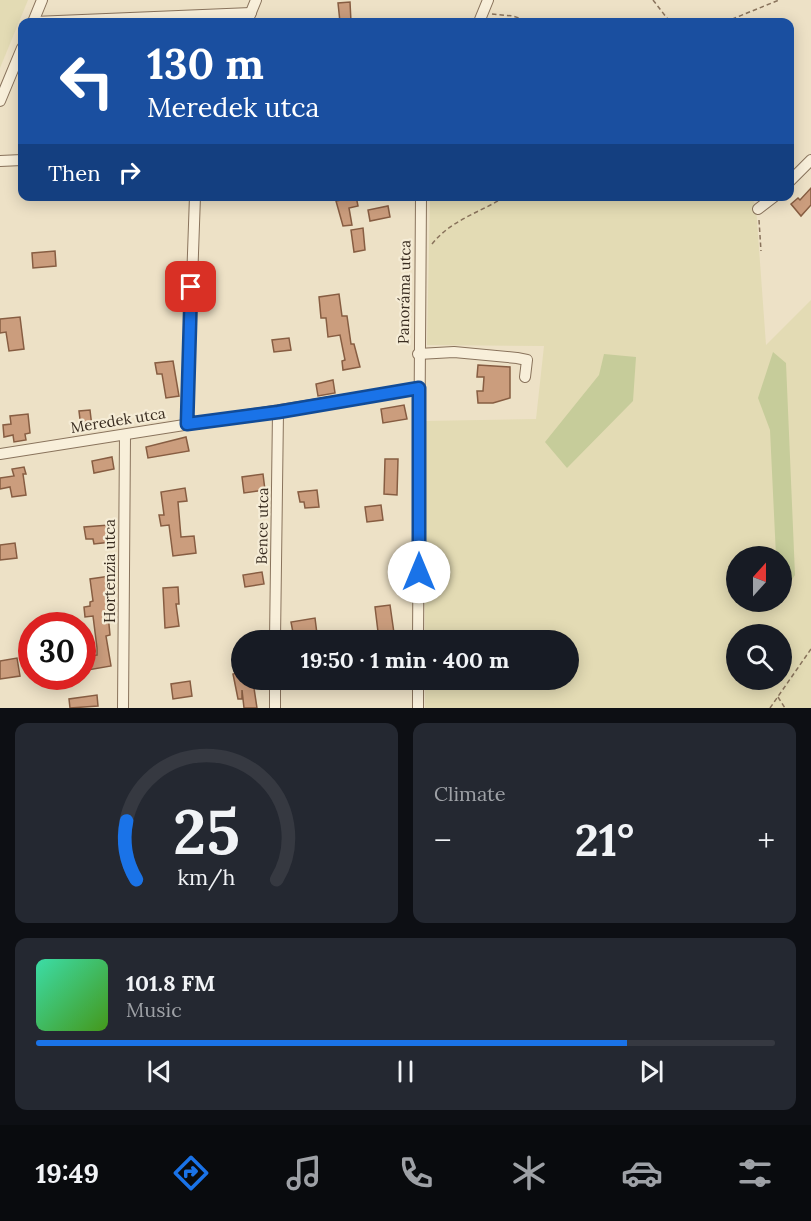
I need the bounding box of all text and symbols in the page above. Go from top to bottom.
text: 130 m [147,37,264,91]
icon: left [48,42,126,120]
text: Meredek utca [147,90,319,124]
icon: right [113,156,146,189]
text: Then [48,159,101,187]
street label: Panoráma utca [394,239,414,344]
pin [165,261,216,312]
icon: arrive [174,270,207,303]
street label: Meredek utca [69,403,167,437]
street label: Bence utca [252,487,272,565]
street label: Hortenzia utca [100,519,119,623]
position arrow [387,540,451,604]
north arrow [726,546,792,612]
map controls [726,546,792,690]
speed limit sign: 30 [18,612,96,690]
button: search [726,624,792,690]
text: 19:50 · 1 min · 400 m [301,646,509,674]
text: Climate [434,781,506,806]
text: 25 [173,791,240,871]
text: 21° [575,811,634,868]
text: − [434,819,452,861]
text: + [757,819,775,861]
text: km/h [178,863,236,891]
text: 101.8 FM [126,969,215,997]
text: Music [126,997,182,1022]
icon: previous [143,1055,176,1088]
icon: pause [389,1055,422,1088]
icon: next [635,1055,668,1088]
icon: directions [170,1152,212,1194]
icon: music [283,1152,325,1194]
icon: phone [395,1152,437,1194]
icon: climate [508,1152,550,1194]
icon: car [621,1152,663,1194]
icon: filters [734,1152,776,1194]
text: 19:49 [35,1156,99,1190]

